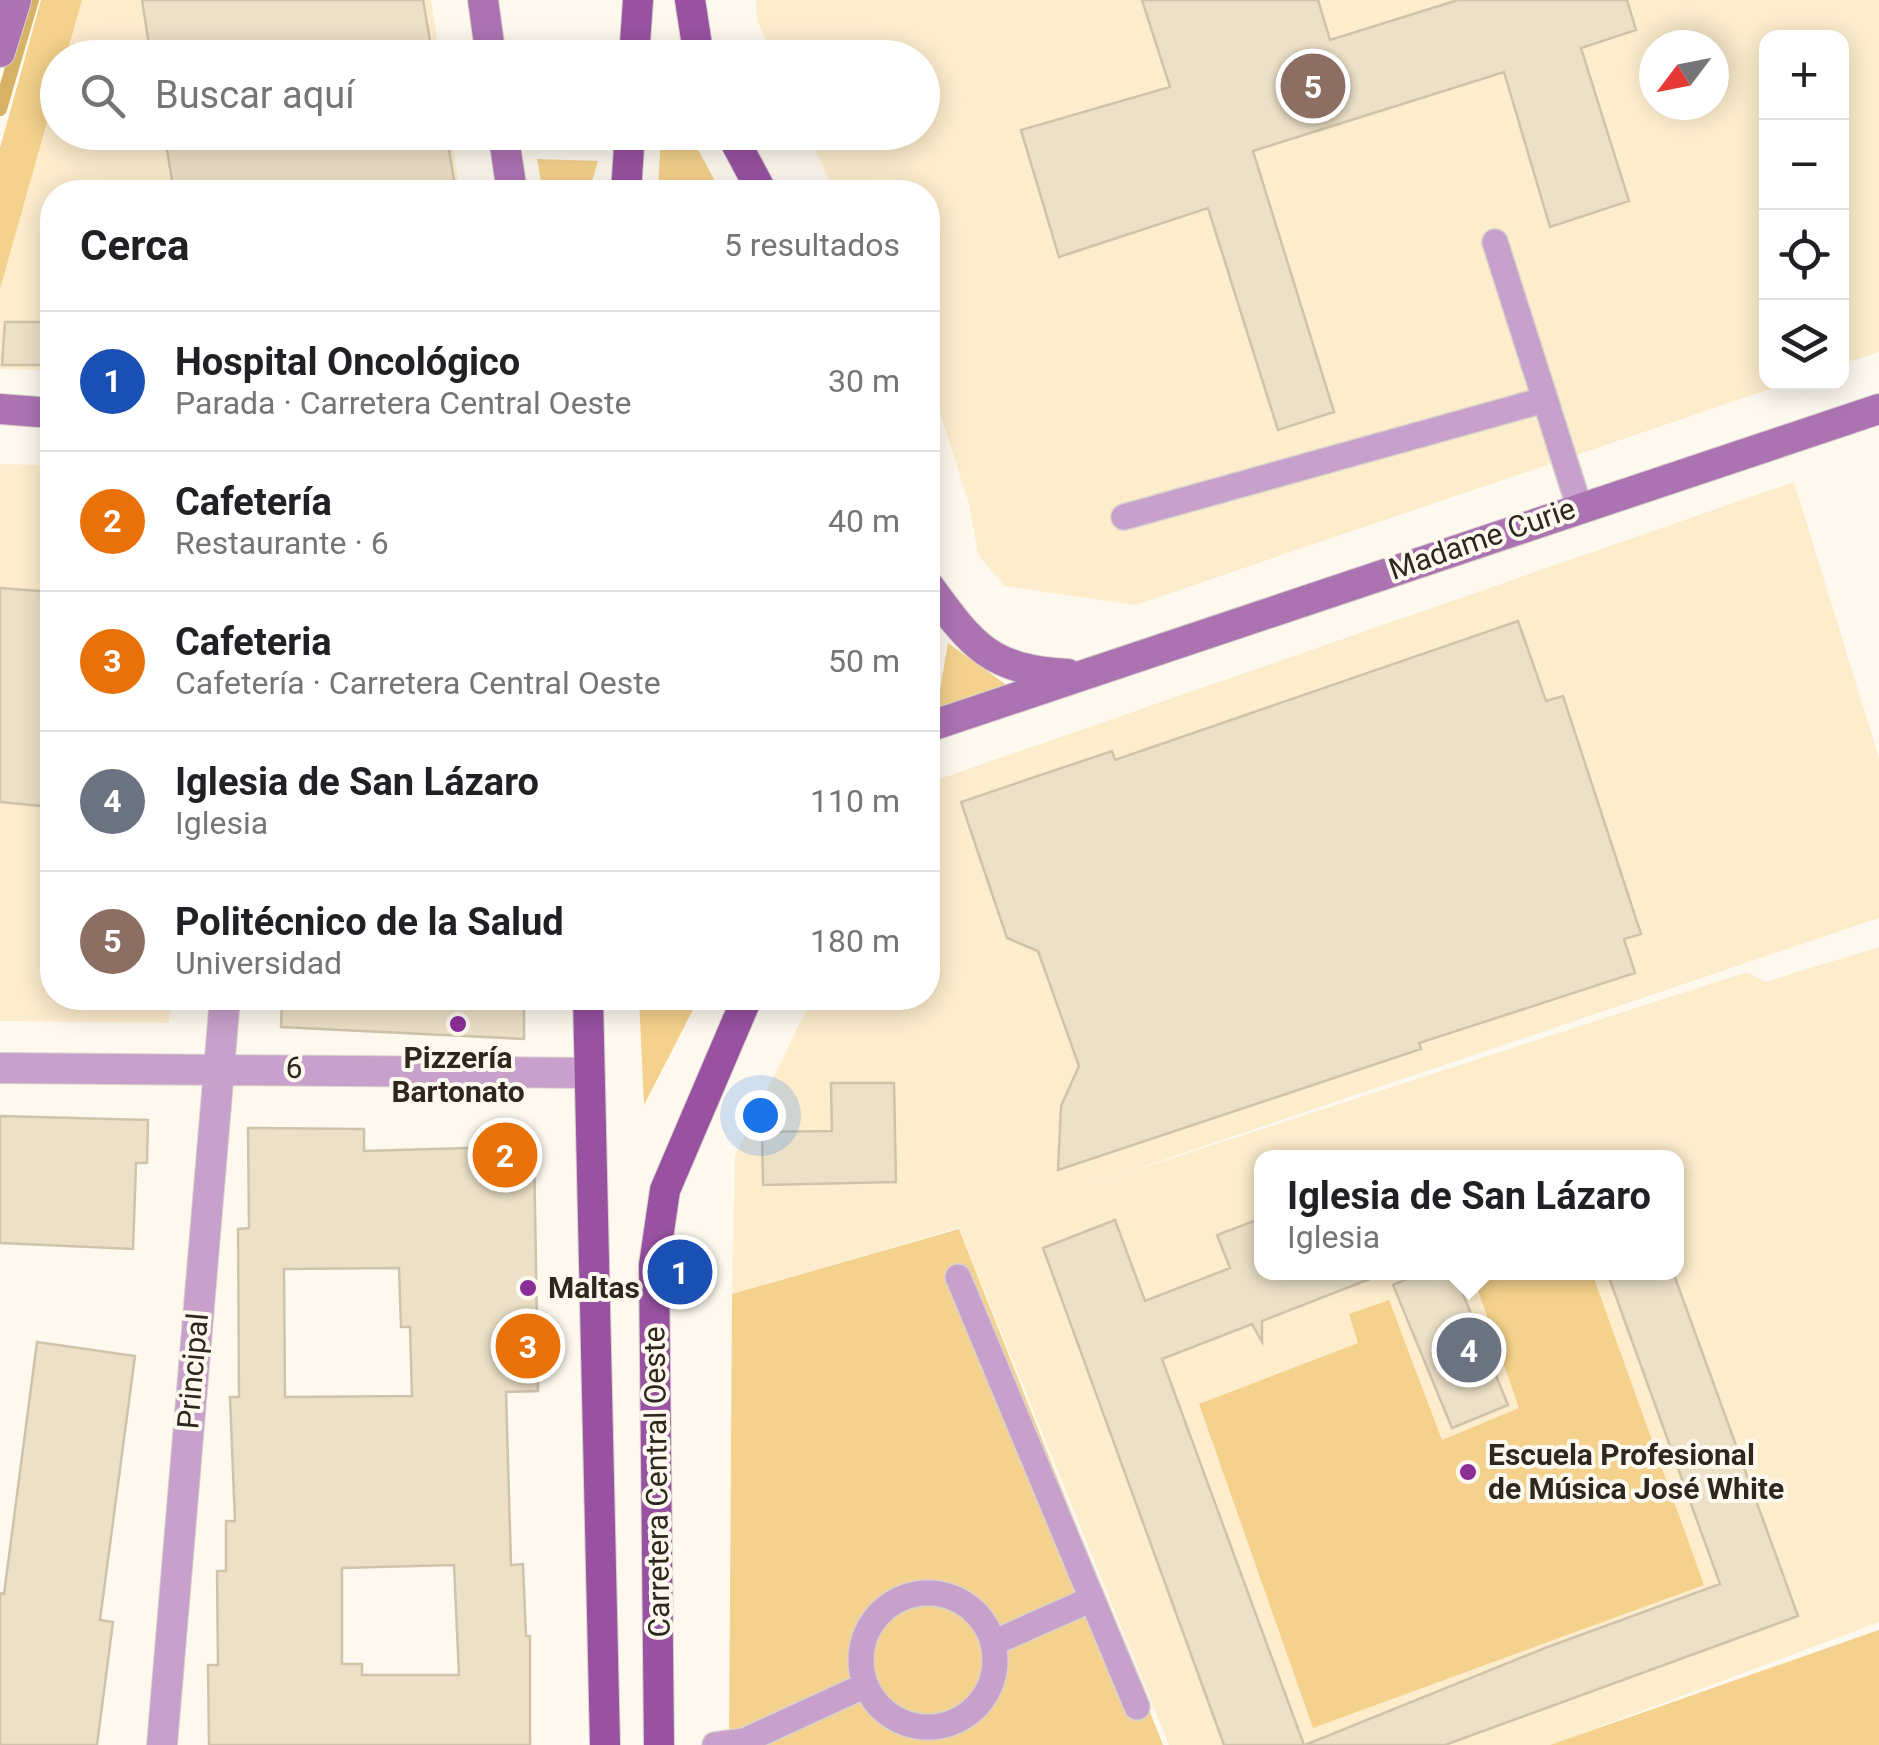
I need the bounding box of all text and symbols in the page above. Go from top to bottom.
north arrow [1639,30,1729,120]
map controls [1759,30,1849,390]
button: + [1759,30,1849,120]
search box [40,40,940,150]
pin: 5 [1280,48,1346,124]
icon: search [75,68,130,123]
text: Buscar aquí [155,73,355,117]
button: − [1759,120,1849,210]
button: locate [1759,210,1849,300]
text: Cerca [80,221,190,270]
text: 5 resultados [724,226,900,264]
button: layers [1759,300,1849,390]
text: Hospital Oncológico [175,340,520,384]
text: 1 [103,362,122,400]
text: 30 m [828,362,900,400]
text: Parada · Carretera Central Oeste [175,384,632,422]
text: Cafetería [175,480,332,524]
street label: Madame Curie [1384,490,1580,587]
text: 2 [103,502,122,540]
text: 40 m [828,502,900,540]
text: Restaurante · 6 [175,524,389,562]
text: Cafeteria [175,620,332,664]
text: 3 [103,642,122,680]
text: 50 m [828,642,900,680]
text: Cafetería · Carretera Central Oeste [175,664,661,702]
text: Iglesia de San Lázaro [175,760,539,804]
text: 4 [103,782,122,820]
text: 110 m [810,782,900,820]
text: Iglesia [175,804,268,842]
text: Politécnico de la Salud [175,900,564,944]
text: 5 [103,922,122,960]
text: 180 m [810,922,900,960]
text: Universidad [175,944,342,982]
marker: Pizzería Bartonato [447,1013,469,1035]
place label: Pizzería Bartonato [391,1040,525,1109]
street label: 6 [285,1050,303,1085]
your location [735,1090,786,1141]
pin: 2 [472,1118,538,1192]
popup [1254,1150,1684,1280]
text: Iglesia de San Lázaro [1287,1174,1651,1218]
text: Iglesia [1287,1218,1380,1256]
pin: 1 [648,1234,712,1310]
place label: Maltas [548,1270,640,1305]
marker: Maltas [517,1277,539,1299]
pin: 3 [496,1308,560,1384]
street label: Principal [170,1311,215,1430]
pin: 4 [1436,1312,1502,1388]
street label: Carretera Central Oeste [636,1326,677,1638]
place label: Escuela Profesional de Música José White [1488,1437,1784,1506]
marker: Escuela Profesional de Música José White [1457,1461,1479,1483]

